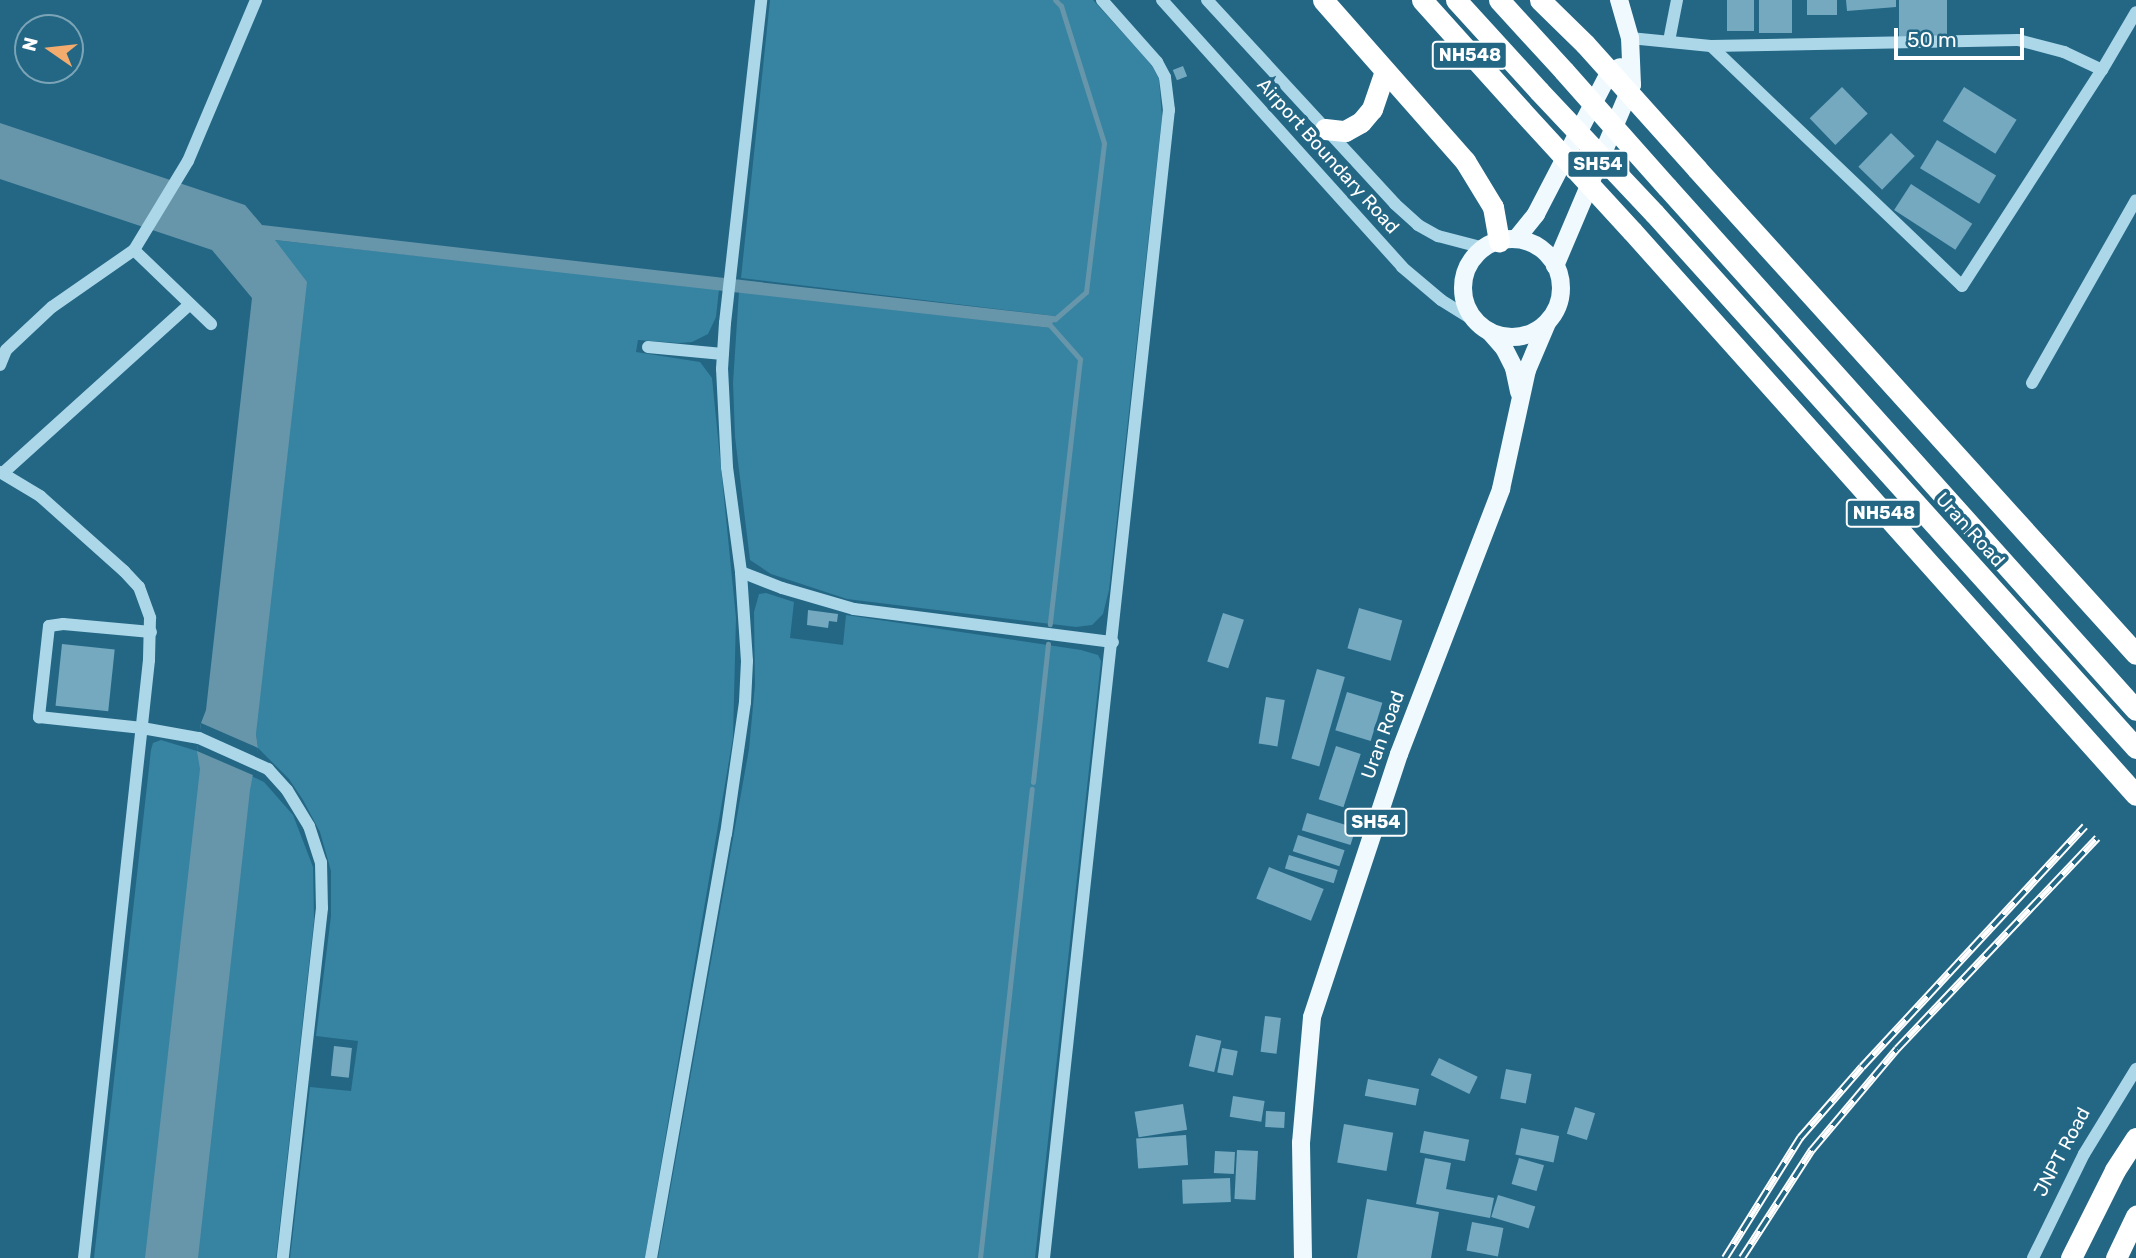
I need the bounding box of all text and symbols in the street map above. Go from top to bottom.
north arrow [14,14,84,84]
scale bar [1898,14,2028,58]
text: 50 m [1907,27,1957,52]
text: N [17,35,43,54]
road number: NH548 [1432,40,1508,70]
street label: Airport Boundary Road [1252,73,1404,239]
road number: SH54 [1565,149,1631,178]
street label: Uran Road [1931,488,2009,572]
road number: NH548 [1846,499,1923,528]
street label: Uran Road [1357,688,1409,782]
road number: SH54 [1343,808,1409,836]
street label: JNPT Road [2029,1103,2095,1201]

